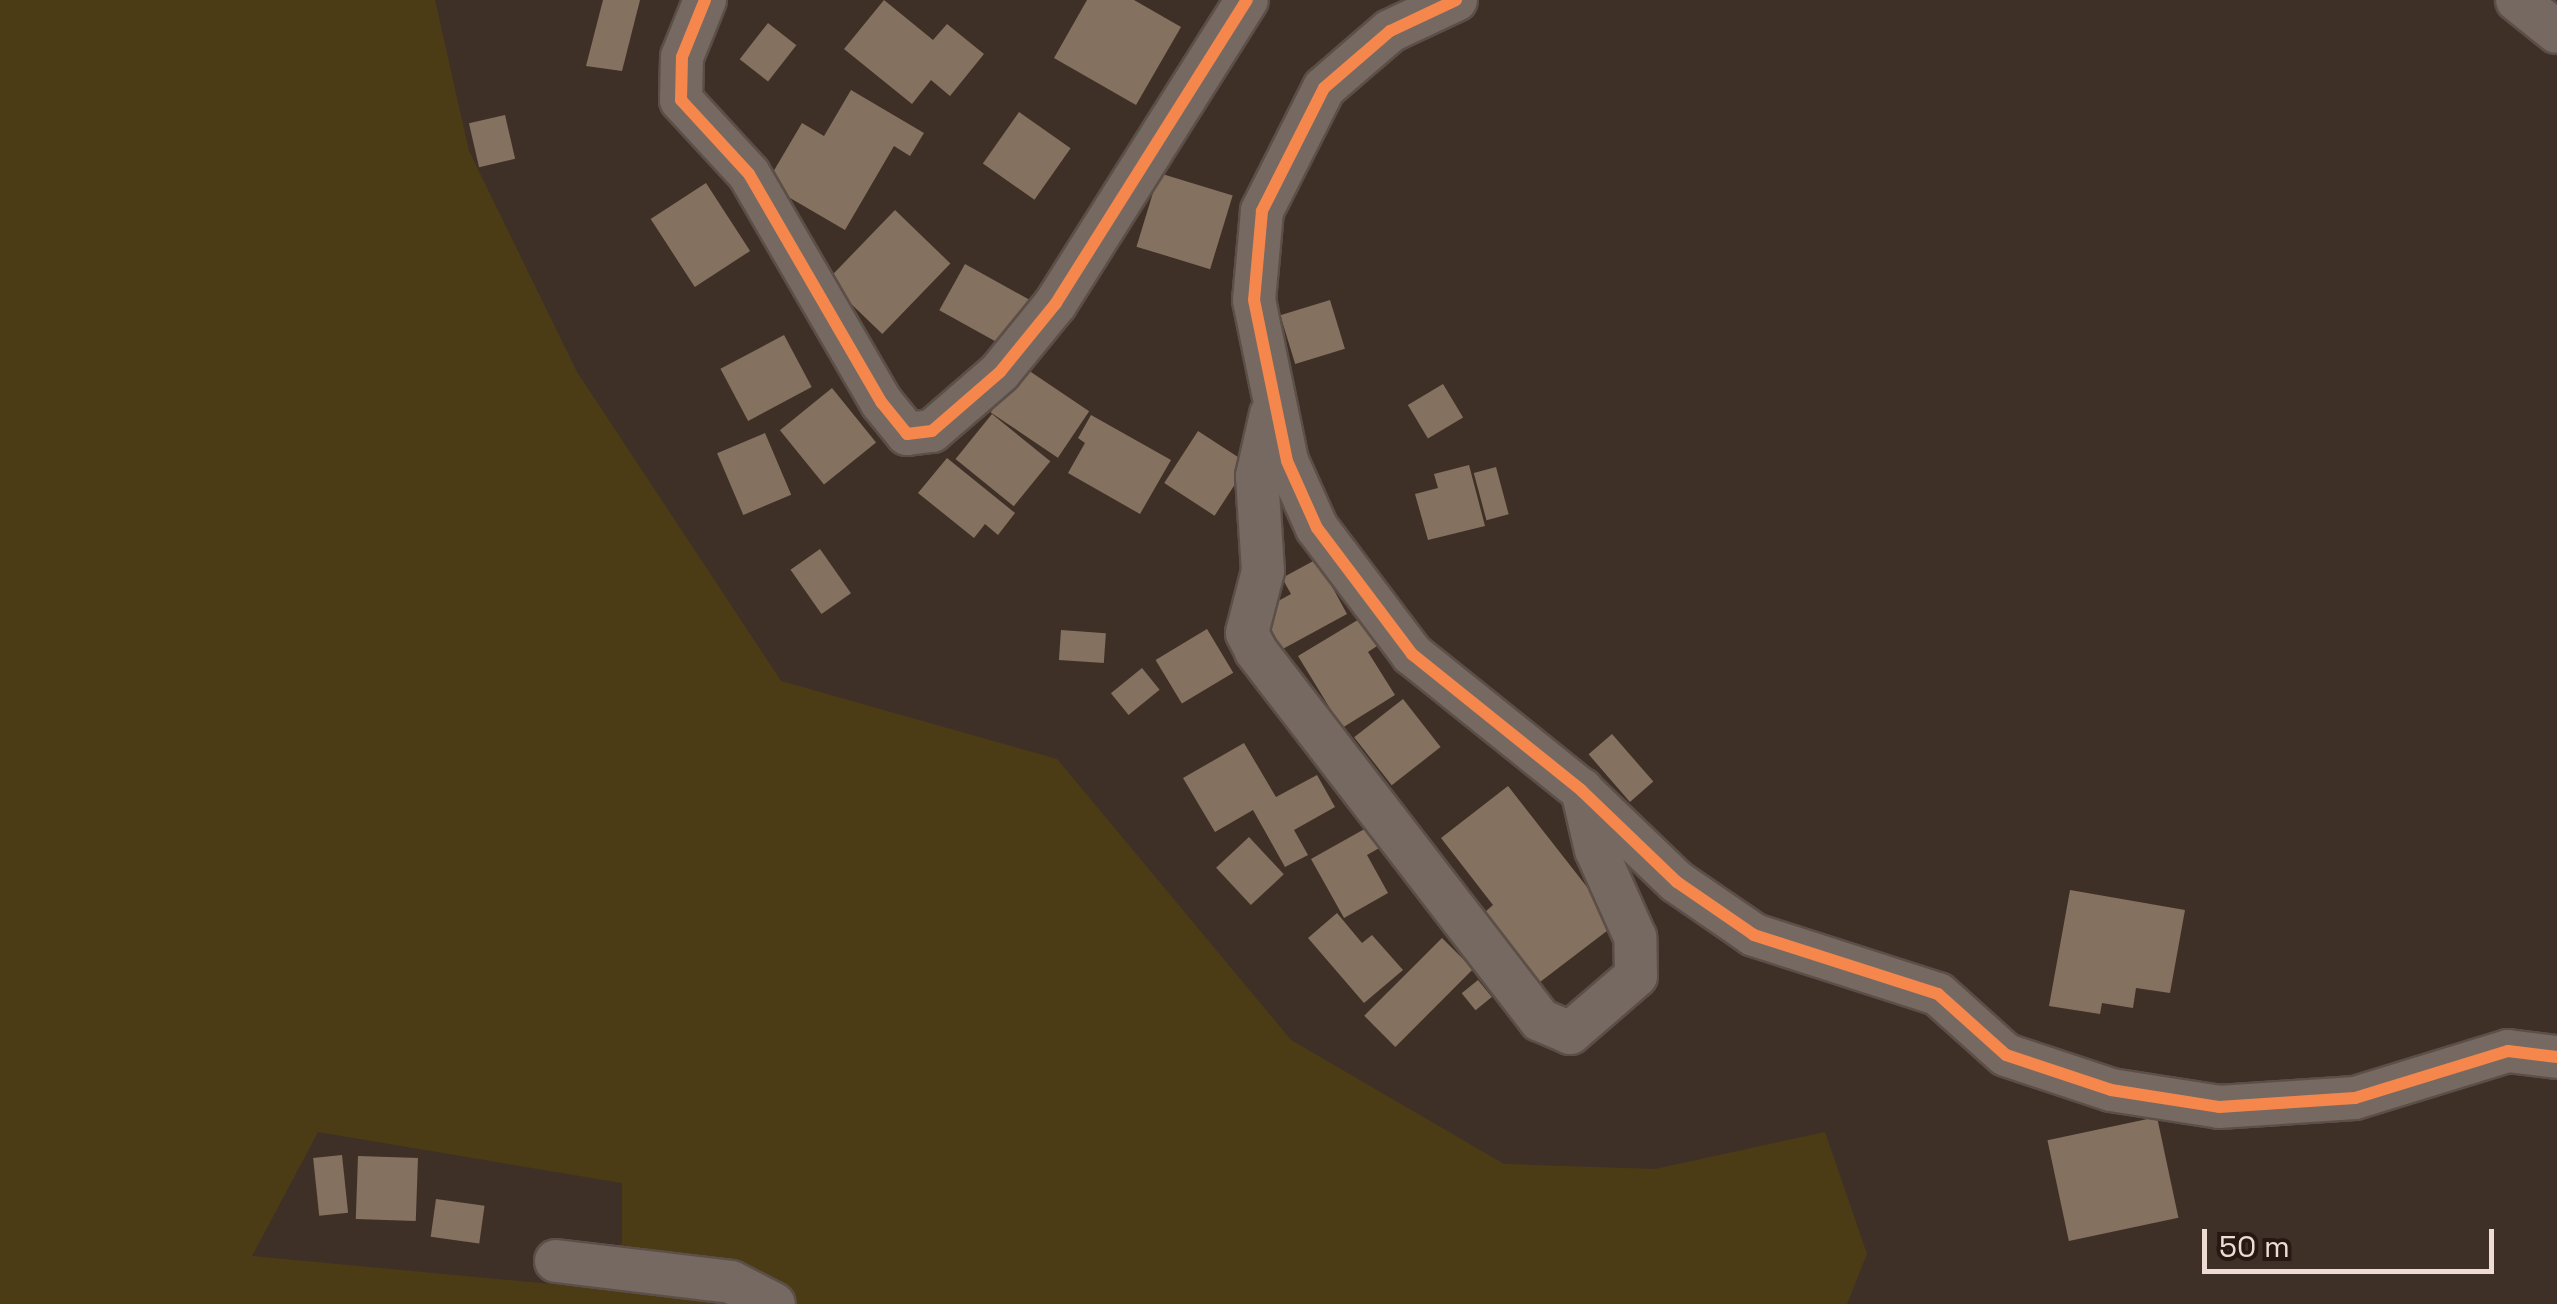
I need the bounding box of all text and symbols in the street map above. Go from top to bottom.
scale bar [2207,1209,2500,1271]
text: 50 m [2219,1227,2290,1266]

